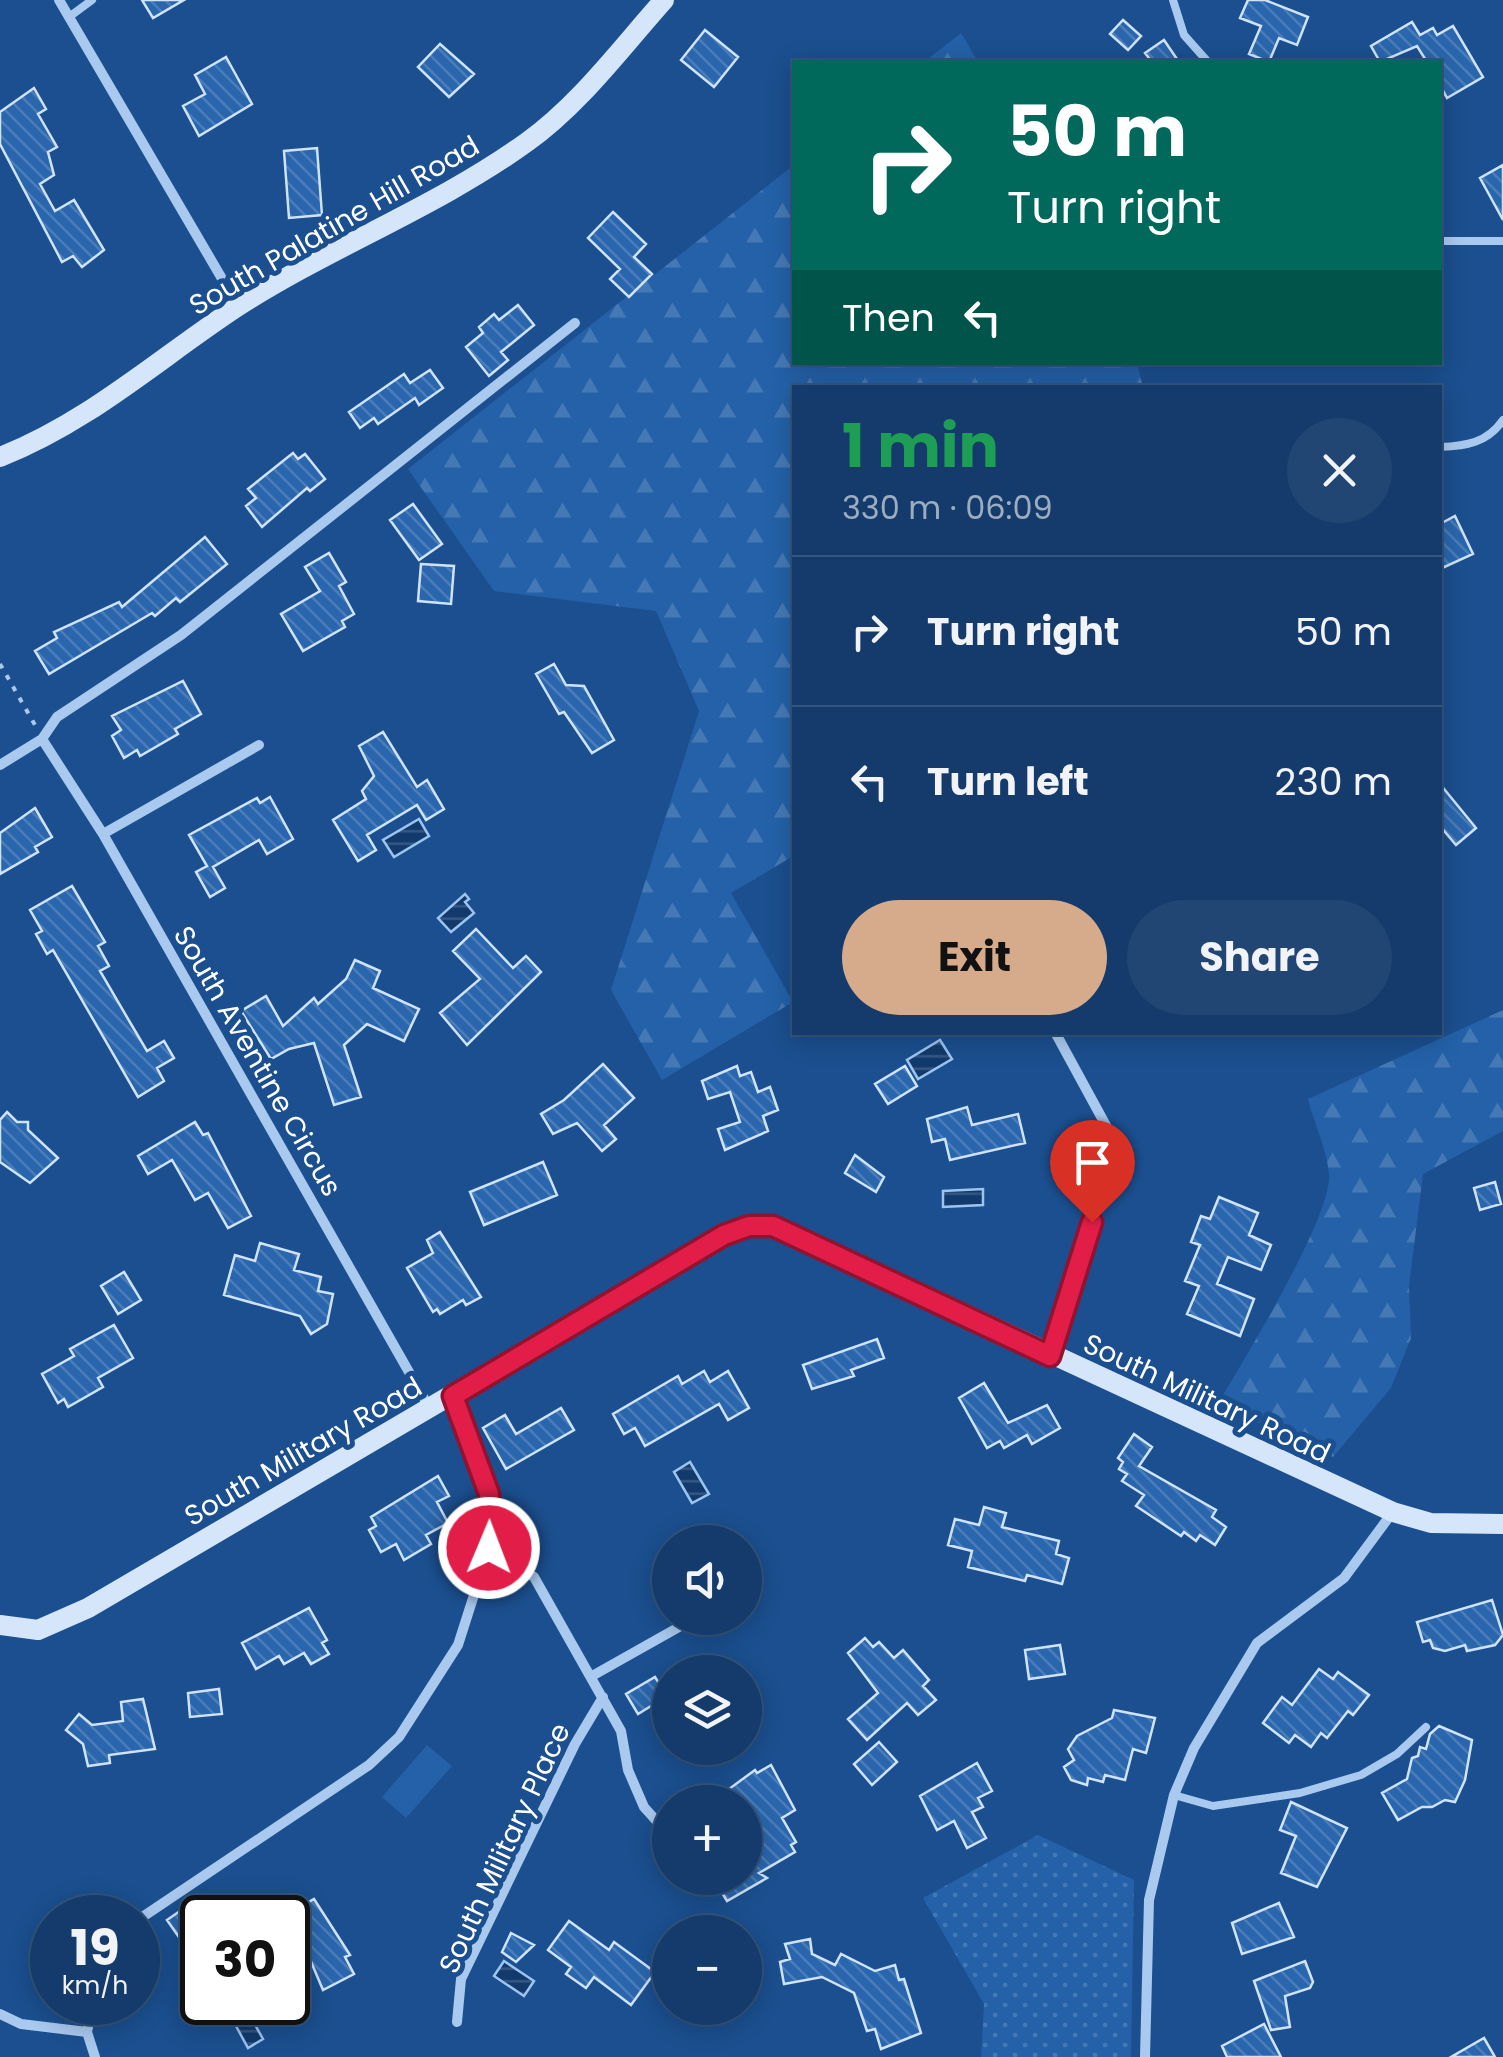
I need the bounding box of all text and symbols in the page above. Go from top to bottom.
text: 50 m [1007,82,1187,181]
icon: right [842,100,972,230]
street label: South Palatine Hill Road [182,126,486,325]
text: Turn right [1007,176,1221,239]
icon: left [955,290,1010,345]
text: Then [842,291,935,344]
text: 1 min [842,404,999,488]
button: close [1287,418,1392,523]
text: 330 m · 06:09 [842,485,1053,530]
icon: right [842,604,897,659]
text: Turn right [927,605,1119,658]
text: 50 m [1295,605,1392,658]
icon: left [842,754,897,809]
text: Turn left [927,755,1089,808]
text: 230 m [1275,755,1392,808]
button: Exit [842,900,1107,1015]
button: Share [1127,900,1392,1015]
street label: South Aventine Circus [164,919,351,1204]
pin [1050,1120,1135,1223]
icon: arrive [1065,1135,1120,1190]
street label: South Military Road [1077,1324,1337,1473]
street label: South Military Road [177,1367,429,1535]
position arrow [437,1496,541,1600]
map controls [652,1525,762,2025]
button: sound [652,1525,762,1635]
button: layers [652,1655,762,1765]
street label: South Military Place [429,1717,580,1980]
button: + [652,1785,762,1895]
speed limit sign: 30 [180,1895,310,2025]
text: 19 [70,1912,120,1983]
button: − [652,1915,762,2025]
text: km/h [62,1968,128,2003]

